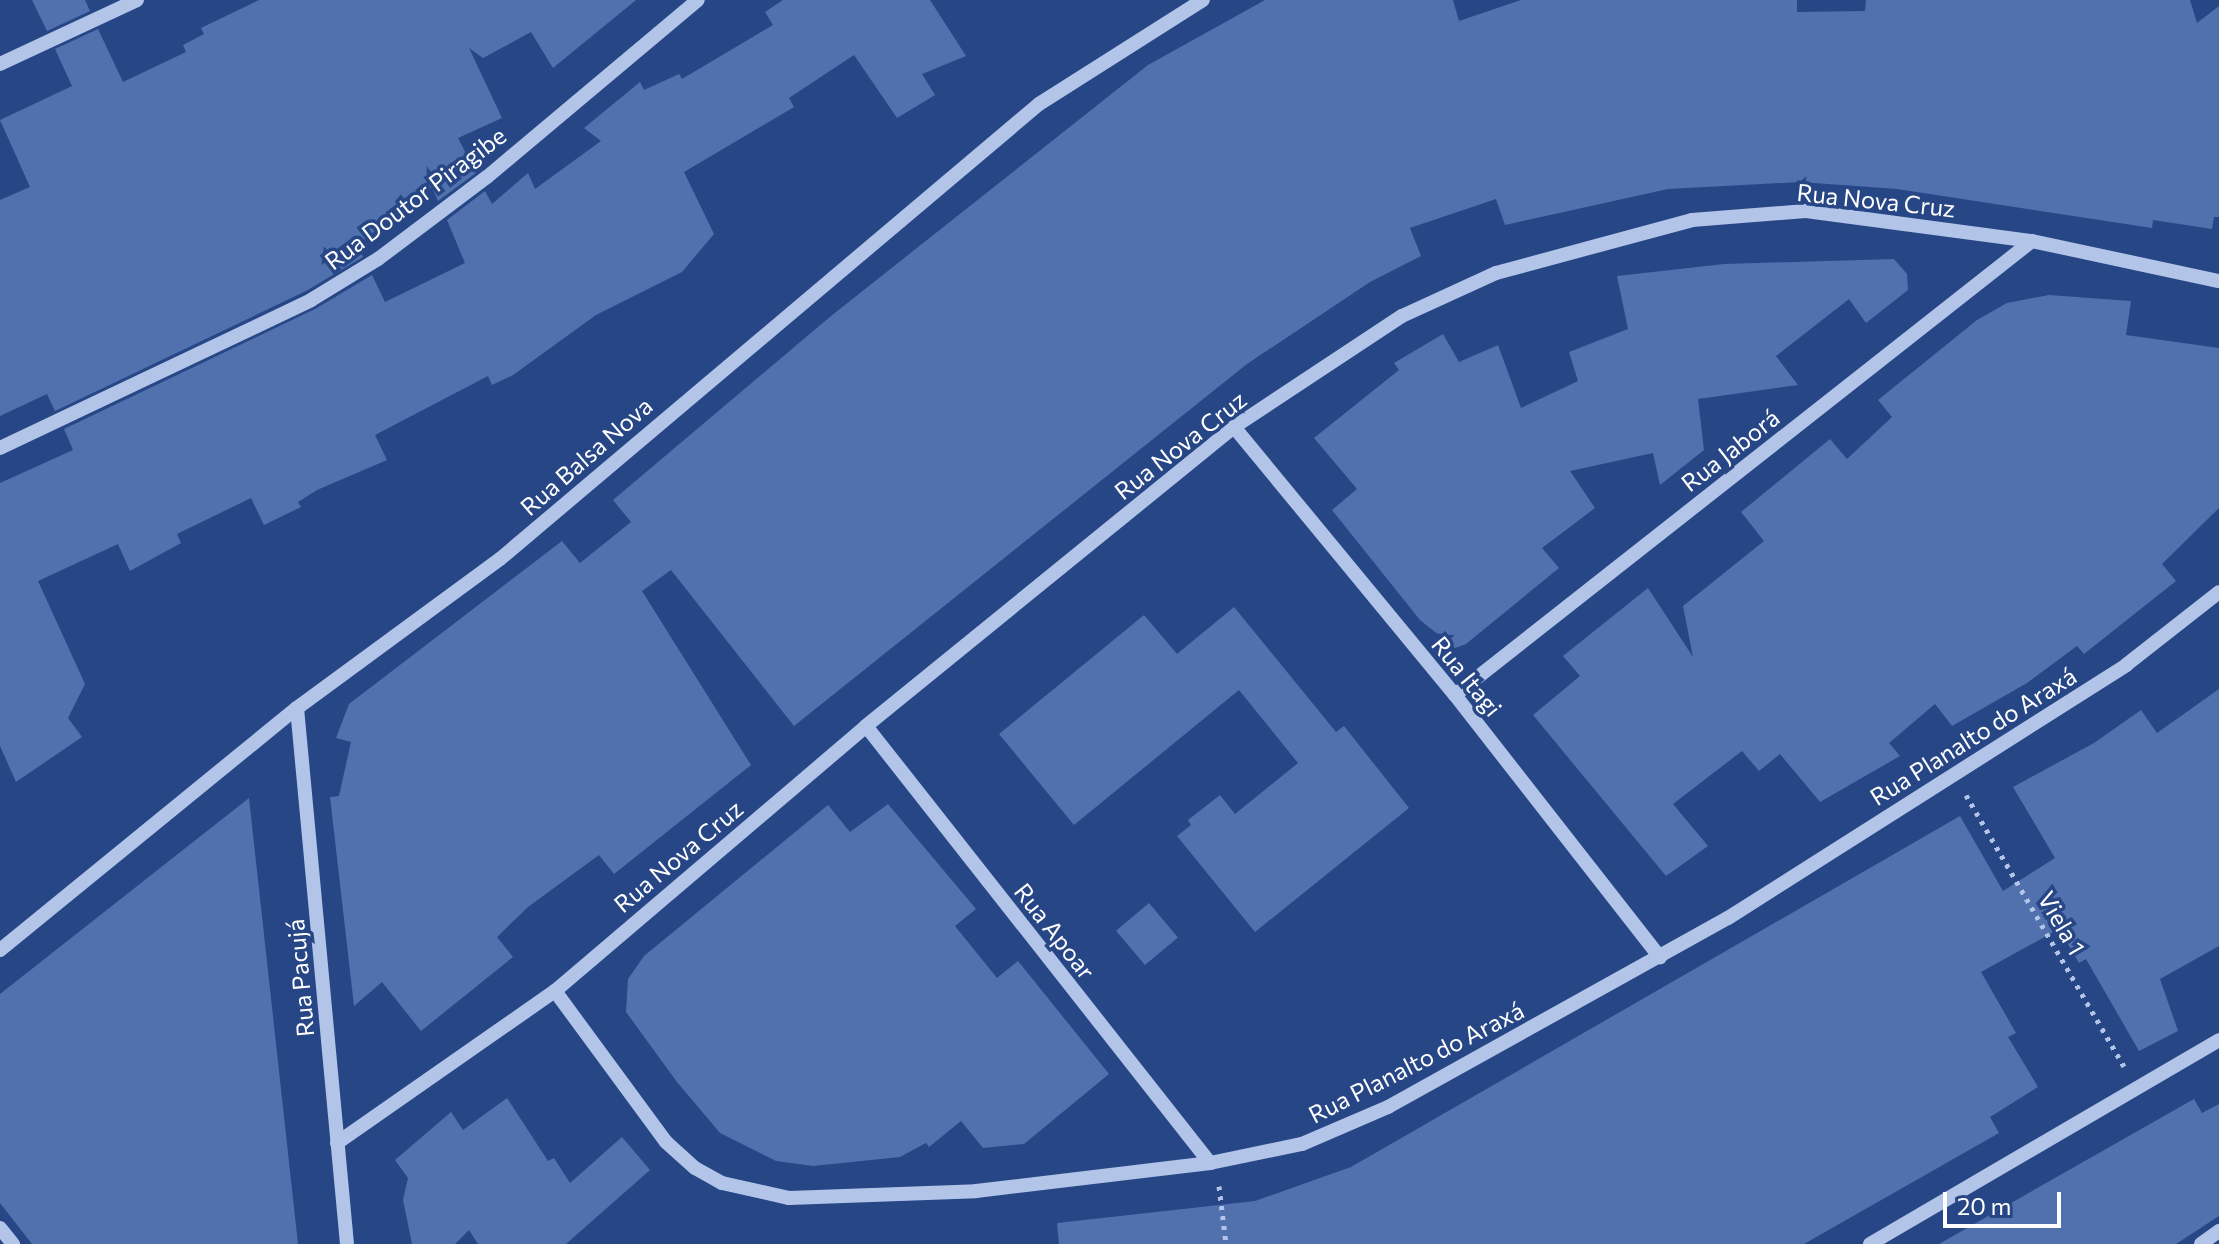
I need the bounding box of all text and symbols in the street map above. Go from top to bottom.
street label: Rua Doutor Piragibe [319,121,511,275]
street label: Rua Nova Cruz [1795,177,1957,223]
street label: Rua Nova Cruz [1108,385,1252,505]
street label: Rua Balsa Nova [514,391,658,521]
street label: Rua Jaborá [1675,403,1785,497]
street label: Rua Itagi [1426,630,1508,722]
street label: Rua Planalto do Araxá [1865,661,2081,811]
street label: Rua Nova Cruz [608,794,748,918]
street label: Rua Apoar [1009,877,1101,985]
street label: Viela 1 [2032,886,2092,960]
street label: Rua Pacujá [281,918,319,1038]
street label: Rua Planalto do Araxá [1304,995,1528,1129]
scale bar [1947,1176,2065,1226]
text: 20 m [1957,1191,2011,1220]

